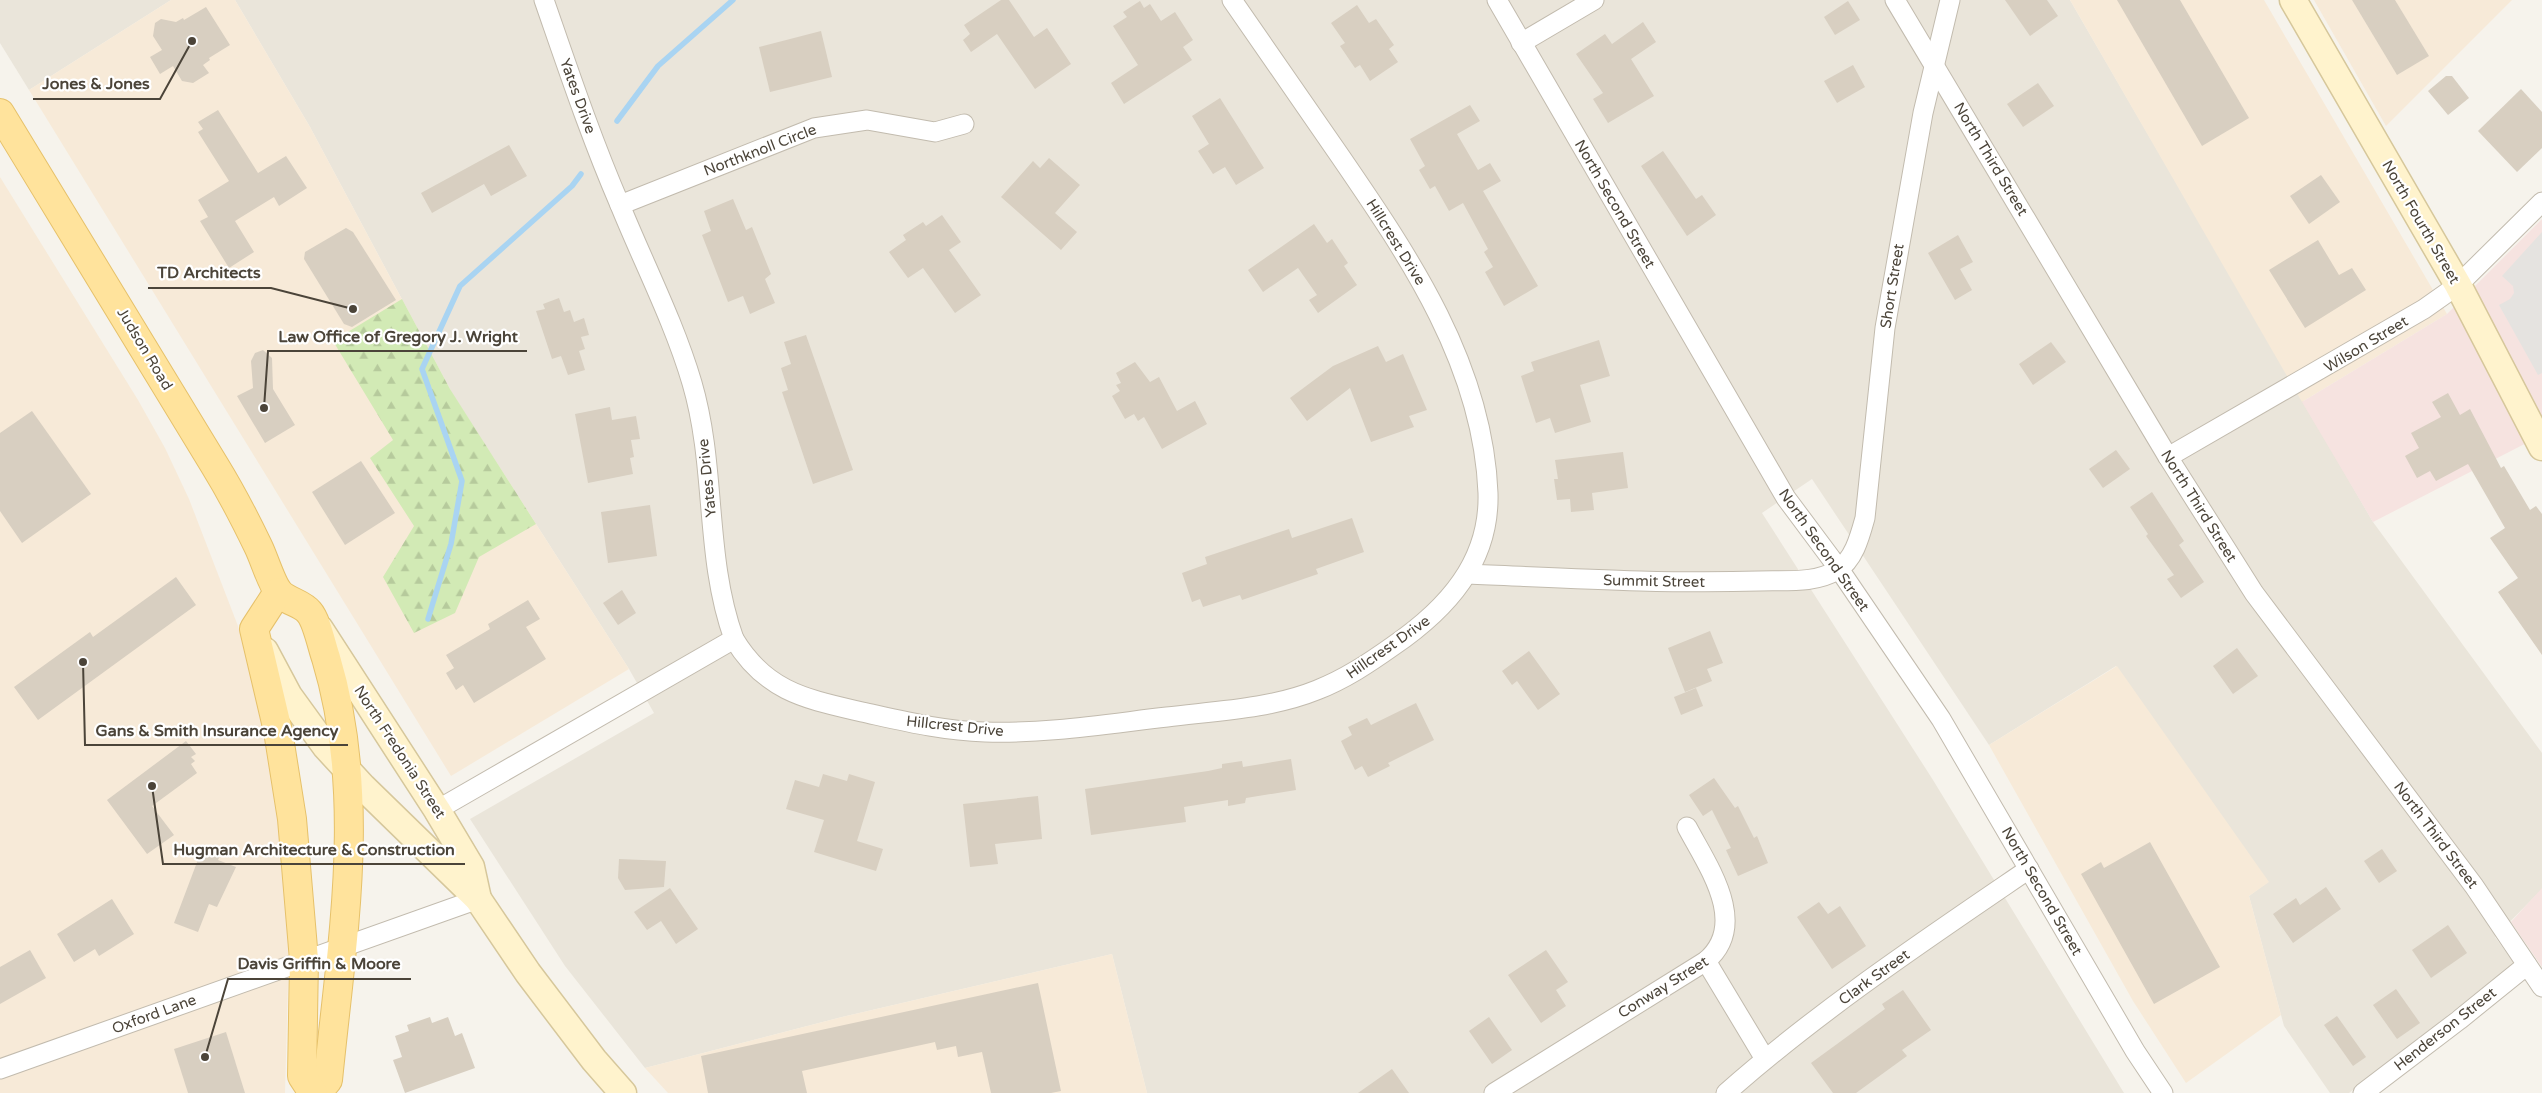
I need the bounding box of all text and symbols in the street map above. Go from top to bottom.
street label: Yates Drive [556,56,600,136]
callout: Jones & Jones [33,68,160,99]
text: Jones & Jones [41,74,150,94]
street label: North Third Street [1950,99,2032,219]
street label: Northknoll Circle [701,120,819,180]
street label: North Second Street [1571,136,1659,272]
street label: North Fourth Street [2378,157,2464,287]
street label: Hillcrest Drive [1362,196,1430,288]
street label: Short Street [1876,242,1908,330]
callout: TD Architects [148,257,271,288]
text: TD Architects [156,263,261,283]
street label: Judson Road [113,305,177,393]
street label: Wilson Street [2321,312,2411,376]
callout: Law Office of Gregory J. Wright [268,320,527,351]
text: Law Office of Gregory J. Wright [278,327,519,347]
street label: Yates Drive [694,438,720,518]
street label: North Third Street [2157,446,2241,566]
street label: North Second Street [1775,485,1873,615]
street label: Summit Street [1603,571,1705,591]
street label: Hillcrest Drive [1343,611,1433,683]
street label: North Fredonia Street [350,682,450,822]
street label: Hillcrest Drive [905,712,1005,740]
callout: Gans & Smith Insurance Agency [85,714,348,745]
text: Gans & Smith Insurance Agency [96,721,339,741]
street label: North Third Street [2390,778,2482,892]
street label: North Second Street [1998,823,2086,959]
callout: Hugman Architecture & Construction [163,833,465,864]
text: Hugman Architecture & Construction [173,840,455,860]
street label: Clark Street [1835,945,1913,1009]
callout: Davis Griffin & Moore [228,948,411,979]
street label: Conway Street [1614,952,1712,1022]
text: Davis Griffin & Moore [237,954,401,974]
street label: Henderson Street [2390,983,2500,1074]
street label: Oxford Lane [109,990,199,1038]

